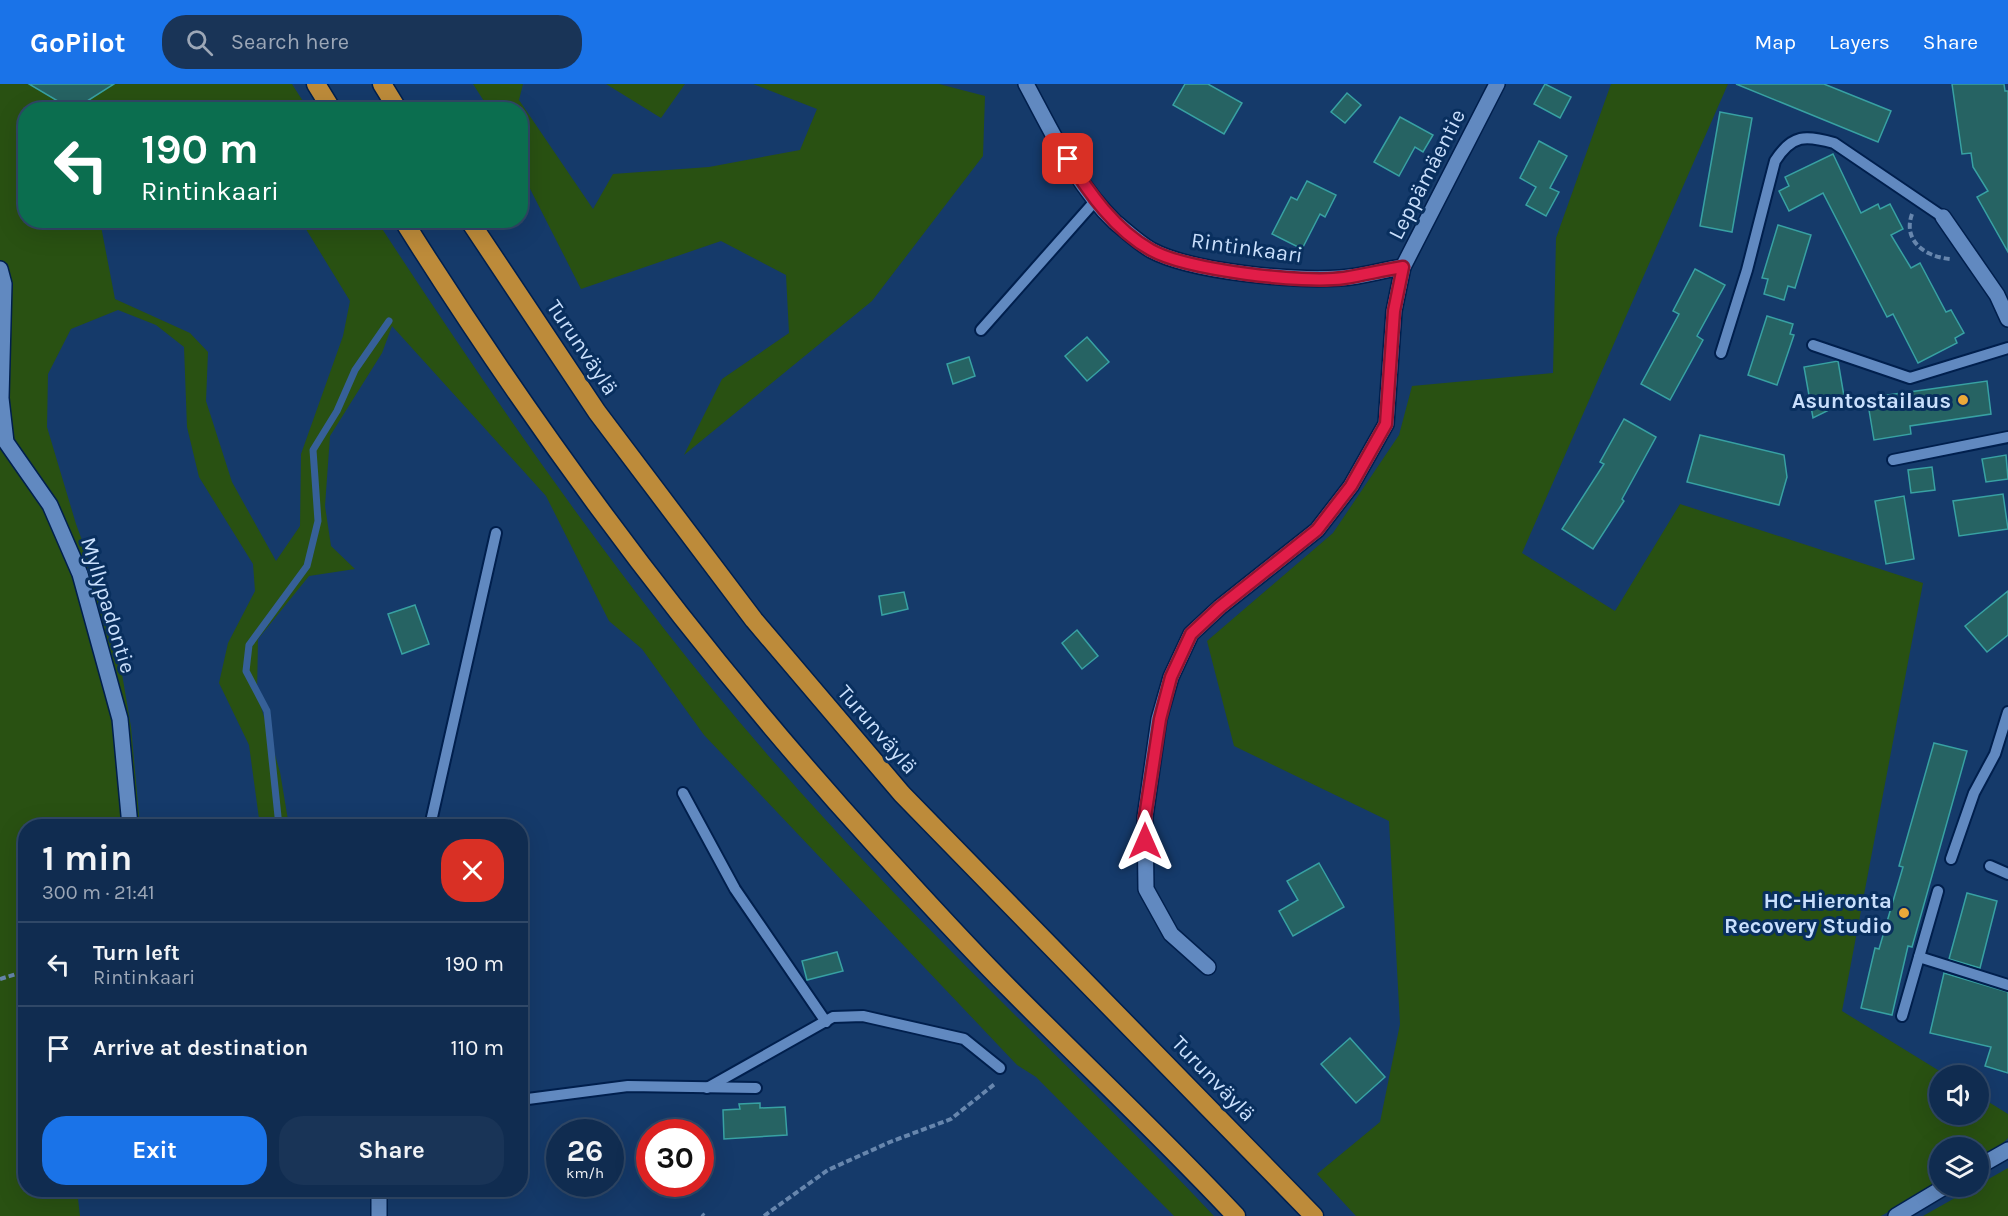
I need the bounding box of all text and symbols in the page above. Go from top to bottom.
search box [162,15,582,69]
text: GoPilot [30,26,126,59]
icon: search [183,26,216,59]
text: Search here [231,29,349,55]
text: Map [1754,30,1796,54]
text: Layers [1829,30,1890,54]
text: Share [1923,30,1978,54]
street label: Leppämäentie [1383,105,1471,244]
text: 190 m [141,124,259,174]
icon: left [42,126,120,204]
pin [1042,133,1093,184]
icon: arrive [1051,142,1084,175]
text: Rintinkaari [141,175,279,207]
street label: Rintinkaari [1189,227,1304,269]
street label: Turunväylä [541,295,623,400]
place label: Asuntostailaus [1792,388,1951,414]
marker: Asuntostailaus [1956,393,1970,407]
street label: Myllypadontie [75,534,141,676]
street label: Turunväylä [832,680,923,779]
position arrow [1113,809,1177,873]
text: 1 min [42,837,132,879]
button: close [441,839,504,902]
text: 300 m · 21:41 [42,881,155,904]
place label: HC-Hieronta Recovery Studio [1724,888,1892,939]
marker: HC-Hieronta Recovery Studio [1897,906,1911,920]
text: Turn left [93,940,180,966]
icon: left [42,948,75,981]
text: 190 m [445,951,504,977]
text: Rintinkaari [93,966,195,989]
street label: Turunväylä [1166,1030,1261,1127]
icon: arrive [42,1032,75,1065]
text: Arrive at destination [93,1035,308,1061]
text: 110 m [451,1035,504,1061]
map controls [1929,1065,1989,1197]
button: sound [1929,1065,1989,1125]
button: Exit [42,1116,267,1185]
button: Share [279,1116,504,1185]
speed limit sign: 30 [636,1119,714,1197]
text: 26 [567,1133,603,1169]
button: layers [1929,1137,1989,1197]
text: km/h [566,1164,604,1182]

